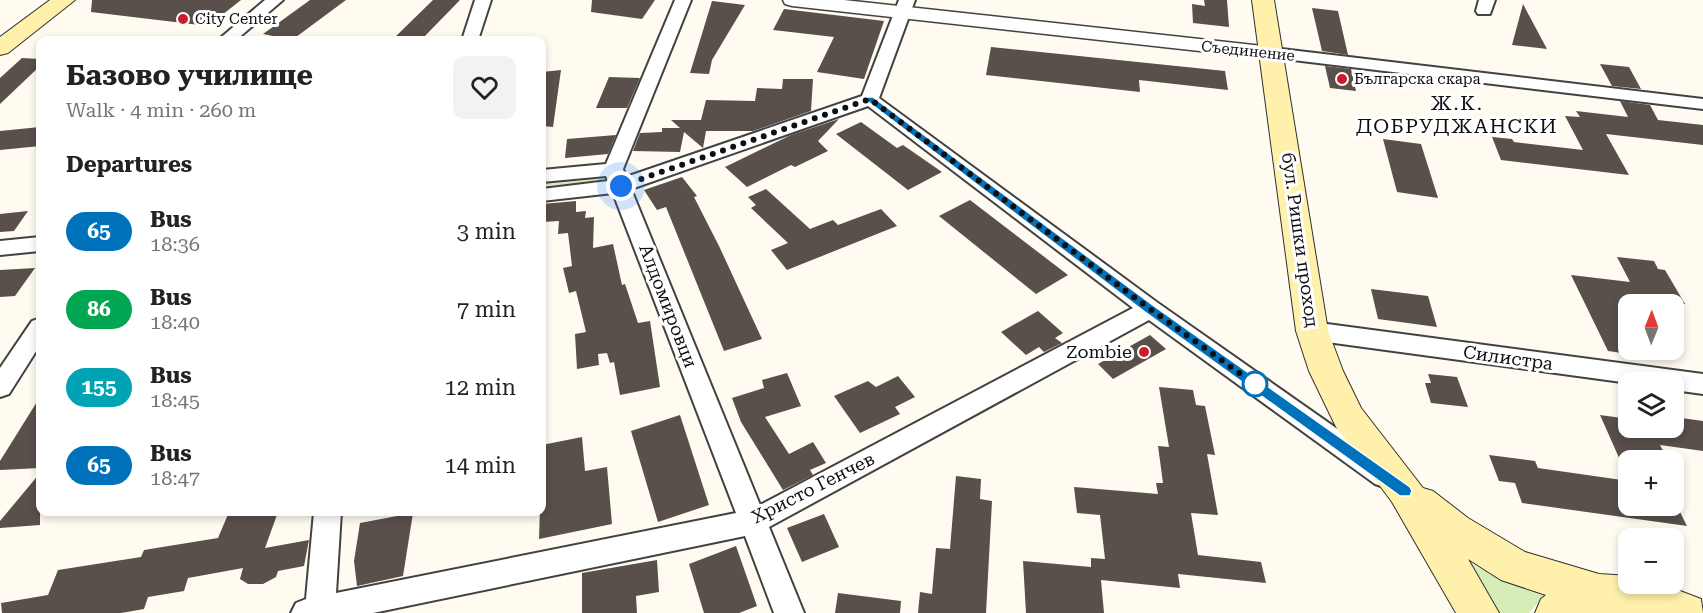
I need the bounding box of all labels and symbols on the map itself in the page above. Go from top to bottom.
place label: City Center [195,10,278,28]
marker: City Center [176,12,190,26]
street label: Съединение [1200,37,1296,65]
place label: Българска скара [1354,70,1481,88]
marker: Българска скара [1335,72,1349,86]
district label: Ж.К. ДОБРУДЖАНСКИ [1356,91,1558,138]
street label: бул. Ришки проход [1278,151,1323,329]
your location [606,171,636,201]
street label: Алдомировци [635,241,702,370]
north arrow [1618,294,1684,360]
place label: Zombie [1066,341,1132,362]
street label: Силистра [1462,341,1554,374]
marker: Zombie [1137,345,1151,359]
unlabelled marker [1242,371,1268,397]
street label: Христо Генчев [748,448,878,528]

